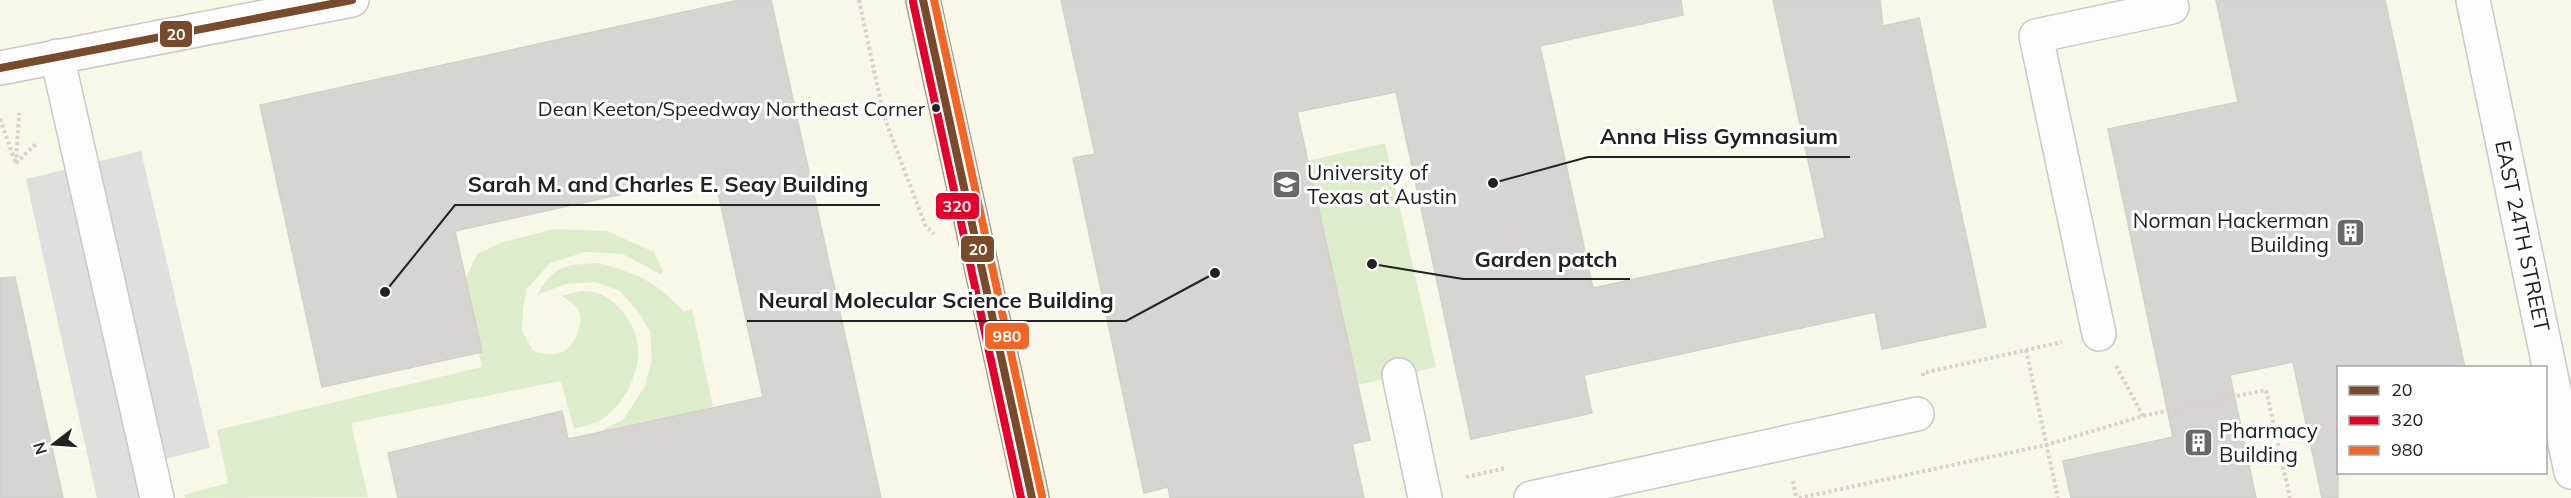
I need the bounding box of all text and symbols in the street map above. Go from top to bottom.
line badge: 20 [159,20,193,48]
text: 20 [166,24,186,44]
place label: Dean Keeton/Speedway Northeast Corner [538,96,926,121]
marker: Dean Keeton/Speedway Northeast Corner [930,102,942,114]
callout: Anna Hiss Gymnasium [1588,117,1850,157]
text: Anna Hiss Gymnasium [1600,122,1838,150]
street label: EAST 24TH STREET [2490,138,2556,334]
place label: University of Texas at Austin [1307,159,1457,209]
callout: Sarah M. and Charles E. Seay Building [455,165,880,205]
school or university icon: University of Texas at Austin [1270,168,1302,200]
text: Sarah M. and Charles E. Seay Building [468,170,868,198]
line badge: 320 [935,192,980,220]
text: 320 [943,196,971,216]
place label: Norman Hackerman Building [2133,207,2329,257]
building icon: Norman Hackerman Building [2334,216,2366,248]
line badge: 20 [960,235,995,263]
text: 20 [968,239,988,259]
callout: Garden patch [1463,239,1630,279]
text: Garden patch [1474,245,1618,273]
callout: Neural Molecular Science Building [747,281,1126,321]
text: Neural Molecular Science Building [758,286,1114,314]
line badge: 980 [984,322,1030,350]
text: 980 [993,326,1021,346]
legend [2337,366,2547,474]
text: 20 [2391,378,2413,401]
text: 320 [2391,408,2423,431]
north arrow [24,414,84,474]
place label: Pharmacy Building [2219,417,2318,467]
building icon: Pharmacy Building [2182,426,2214,458]
text: 980 [2391,438,2423,461]
text: N [28,440,51,457]

